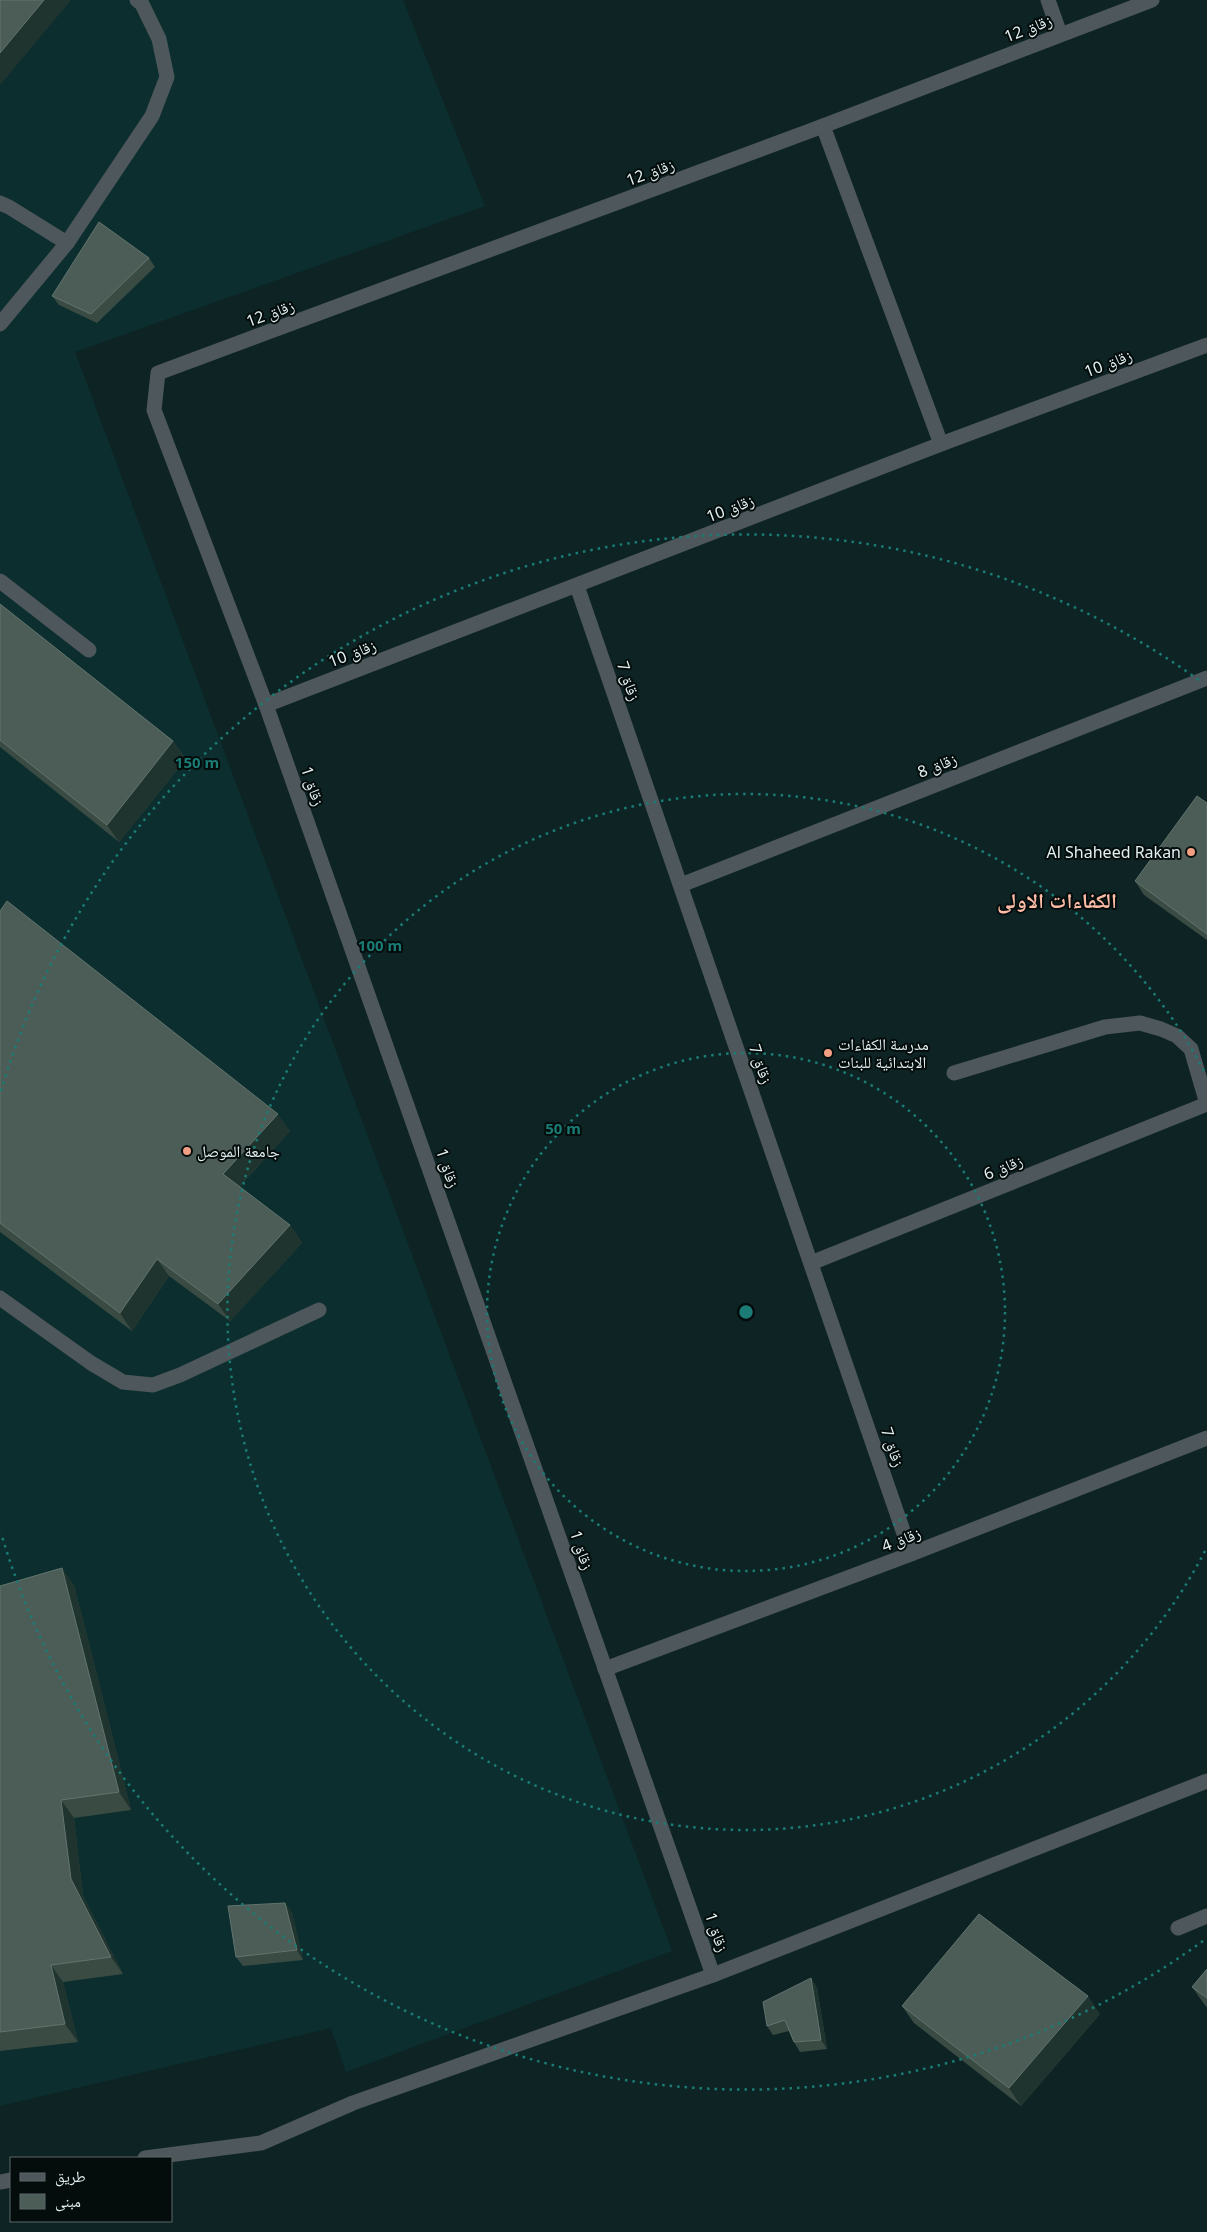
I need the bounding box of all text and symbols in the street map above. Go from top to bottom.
street label: زقاق 12 [1001,9,1055,47]
street label: زقاق 12 [623,153,677,191]
street label: زقاق 12 [243,294,297,332]
street label: زقاق 10 [1081,344,1135,382]
street label: زقاق 10 [703,489,757,527]
street label: زقاق 10 [325,634,379,672]
street label: زقاق 7 [612,658,646,704]
street label: زقاق 8 [914,747,960,783]
text: 150 m [175,752,219,772]
street label: زقاق 1 [296,763,330,809]
place label: Al Shaheed Rakan [1047,841,1181,863]
marker: Al Shaheed Rakan [1185,846,1197,858]
district label: الكفاءات الاولى [997,886,1117,914]
text: 100 m [358,935,402,955]
place label: مدرسة الكفاءات الابتدائية للبنات [838,1033,929,1073]
street label: زقاق 7 [744,1041,778,1087]
marker: مدرسة الكفاءات الابتدائية للبنات [822,1047,834,1059]
text: 50 m [545,1118,581,1138]
place label: جامعة الموصل [197,1140,280,1162]
marker: جامعة الموصل [181,1145,193,1157]
street label: زقاق 1 [431,1145,465,1191]
street label: زقاق 6 [980,1149,1026,1185]
centre of rings [737,1303,755,1321]
street label: زقاق 7 [876,1424,910,1470]
street label: زقاق 4 [878,1521,924,1557]
street label: زقاق 1 [565,1527,599,1573]
street label: زقاق 1 [700,1909,734,1955]
legend [10,2157,172,2222]
text: طريق [55,2166,86,2187]
text: مبنى [55,2191,81,2212]

